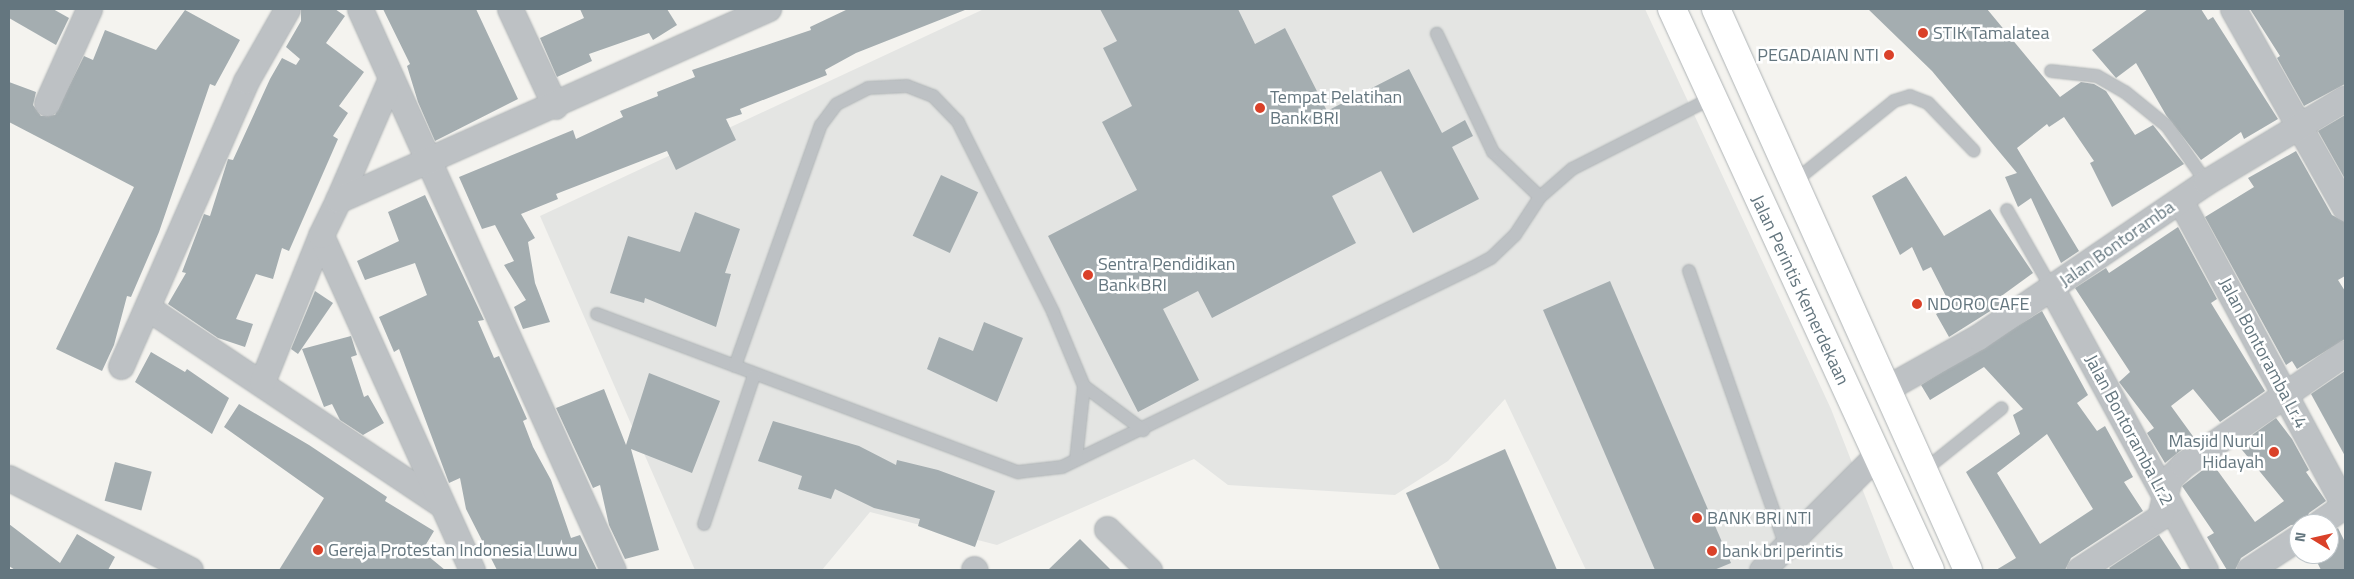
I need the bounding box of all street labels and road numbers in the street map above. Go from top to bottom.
street label: Jalan Perintis Kemerdekaan [1746,192,1854,388]
street label: Jalan Bontoramba [2055,196,2179,292]
street label: Jalan Bontoramba Lr.4 [2214,274,2312,432]
street label: Jalan Bontoramba Lr.2 [2080,351,2178,509]

